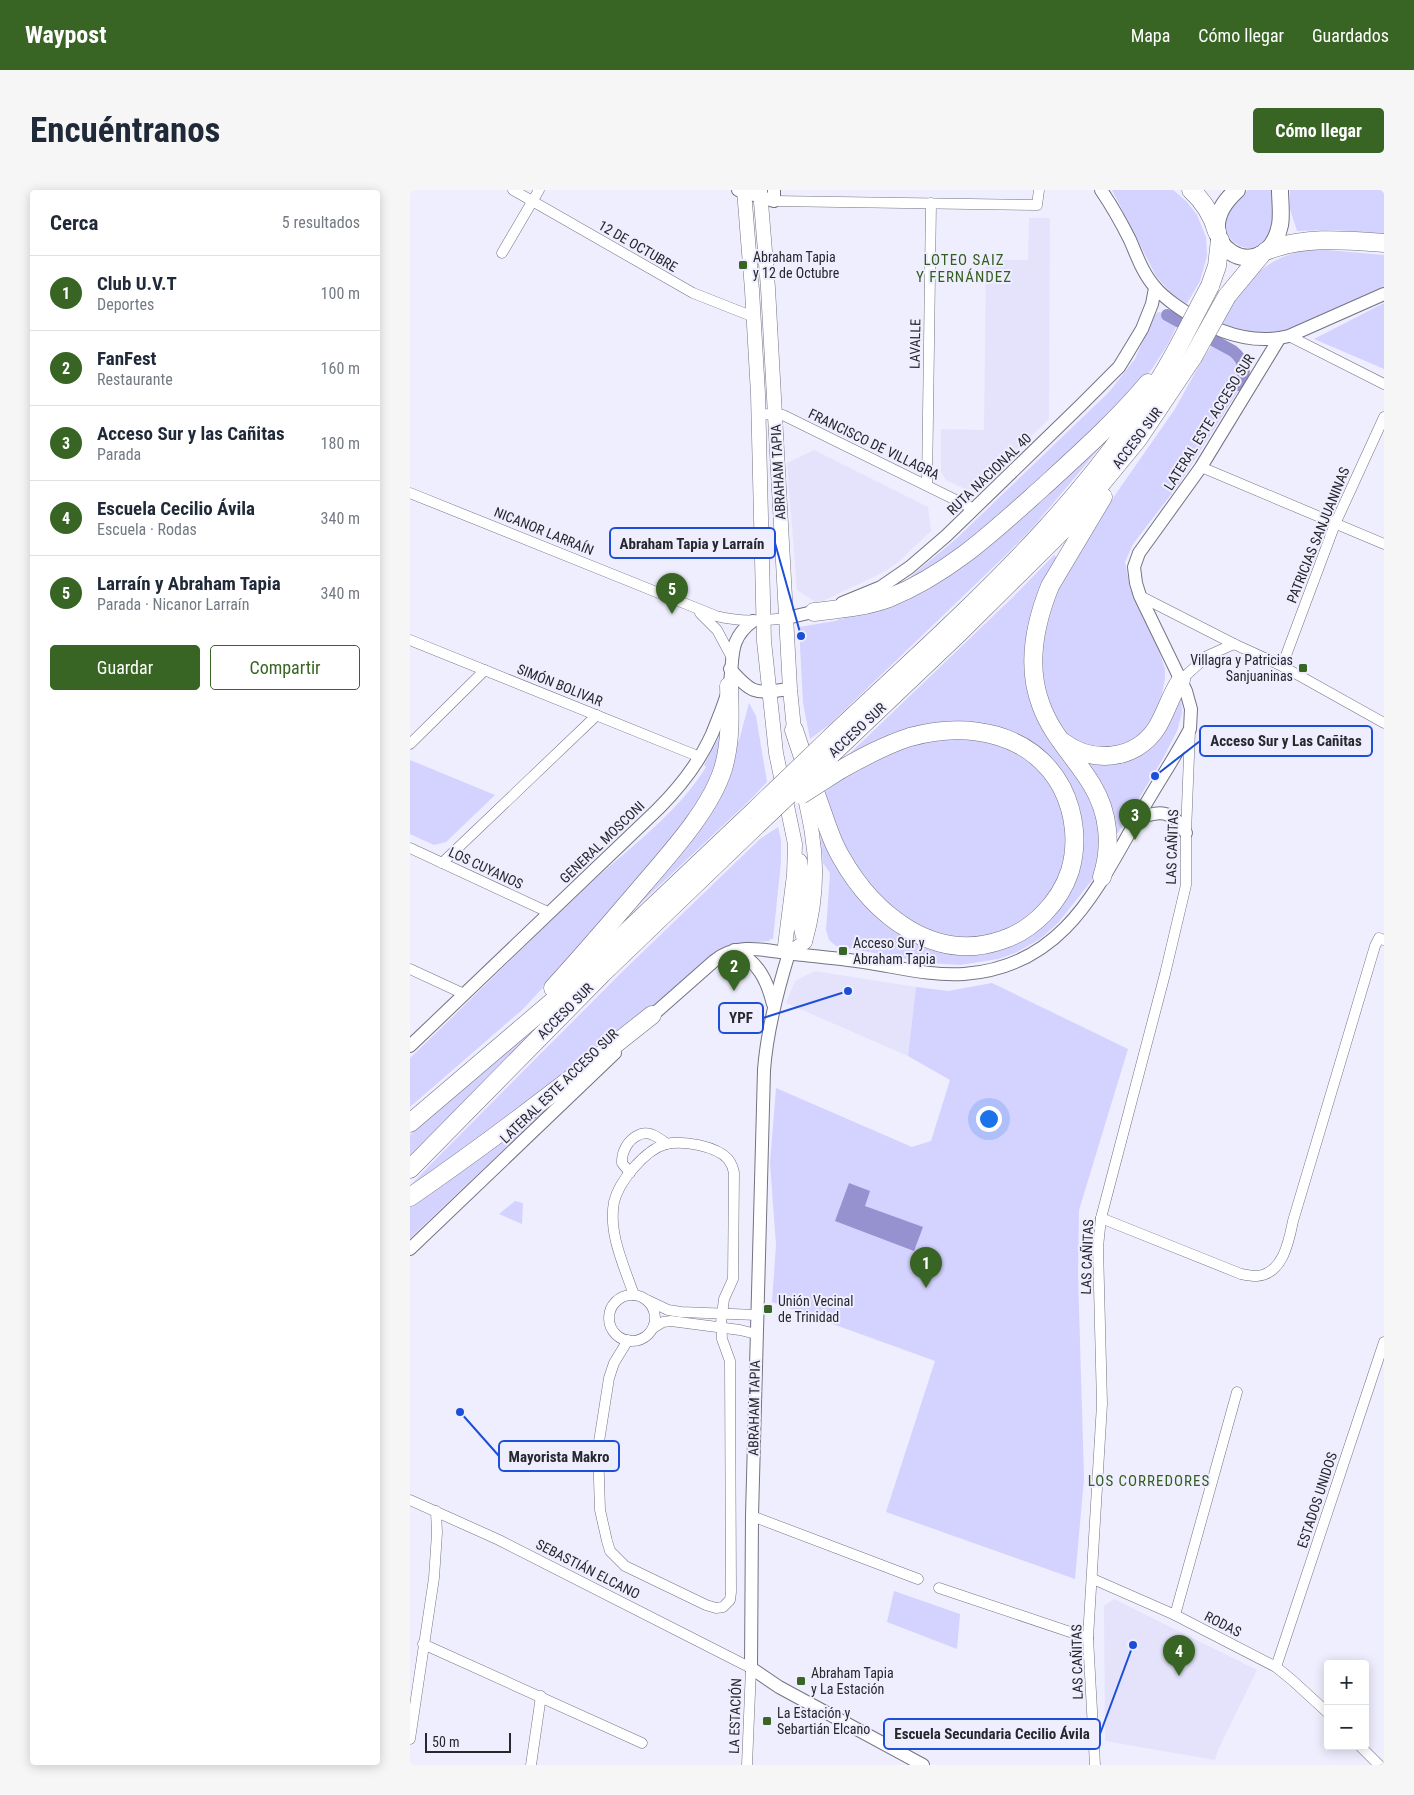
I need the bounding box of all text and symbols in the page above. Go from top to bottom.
text: Waypost [25,21,107,49]
text: Mapa [1131,25,1170,46]
text: Cómo llegar [1198,25,1284,46]
text: Guardados [1312,25,1389,46]
button: Cómo llegar [1253,108,1384,153]
text: Encuéntranos [30,110,221,151]
text: Cerca [50,211,98,235]
text: 5 resultados [282,213,360,232]
street label: 12 DE OCTUBRE [596,217,680,275]
place label: Abraham Tapia y 12 de Octubre [753,249,840,281]
district label: LOTEO SAIZ Y FERNÁNDEZ [916,251,1012,286]
marker: Abraham Tapia y 12 de Octubre [737,259,749,271]
text: Club U.V.T [97,272,177,295]
text: 1 [62,284,70,303]
text: 100 m [321,284,360,303]
text: Deportes [97,295,154,314]
street label: LAVALLE [907,319,923,369]
text: FanFest [97,347,156,370]
street label: LATERAL ESTE ACCESO SUR [1160,350,1258,493]
text: 2 [62,359,70,378]
text: 160 m [321,359,360,378]
text: Restaurante [97,370,173,389]
street label: ACCESO SUR [1109,404,1165,472]
street label: FRANCISCO DE VILLAGRA [806,405,942,483]
text: Acceso Sur y las Cañitas [97,422,285,445]
street label: ABRAHAM TAPIA [768,424,788,520]
street label: RUTA NACIONAL 40 [944,430,1034,518]
text: 3 [62,434,70,453]
text: 180 m [321,434,360,453]
text: Parada [97,445,141,464]
street label: PATRICIAS SANJUANINAS [1283,465,1353,605]
text: Escuela Cecilio Ávila [97,497,255,520]
street label: NICANOR LARRAÍN [492,503,596,558]
text: 4 [62,509,70,528]
text: 340 m [321,509,360,528]
text: Escuela · Rodas [97,520,197,539]
callout: Abraham Tapia y Larraín [610,528,775,558]
text: Abraham Tapia y Larraín [620,535,764,553]
text: Larraín y Abraham Tapia [97,572,281,595]
pin: 5 [656,573,688,614]
text: 5 [62,584,70,603]
text: 340 m [321,584,360,603]
text: Parada · Nicanor Larraín [97,595,249,614]
button: Guardar [50,645,200,690]
button: Compartir [210,645,360,690]
place label: Villagra y Patricias Sanjuaninas [1190,652,1293,684]
street label: SIMÓN BOLIVAR [515,660,606,710]
marker: Villagra y Patricias Sanjuaninas [1297,662,1309,674]
street label: ACCESO SUR [825,699,889,760]
callout: Acceso Sur y Las Cañitas [1200,726,1372,756]
text: Acceso Sur y Las Cañitas [1210,732,1362,750]
street label: GENERAL MOSCONI [557,798,647,886]
pin: 3 [1119,799,1151,840]
street label: LAS CAÑITAS [1162,809,1181,885]
street label: LOS CUYANOS [446,844,526,892]
place label: Acceso Sur y Abraham Tapia [853,935,936,967]
marker: Acceso Sur y Abraham Tapia [837,945,849,957]
pin: 2 [718,950,750,991]
street label: ACCESO SUR [534,979,597,1042]
callout: YPF [719,1003,763,1033]
text: YPF [729,1009,753,1027]
street label: LATERAL ESTE ACCESO SUR [497,1025,622,1146]
your location [976,1106,1002,1132]
street label: LAS CAÑITAS [1077,1219,1096,1295]
pin: 1 [910,1247,942,1288]
place label: Unión Vecinal de Trinidad [778,1293,853,1325]
marker: Unión Vecinal de Trinidad [762,1303,774,1315]
street label: ABRAHAM TAPIA [745,1360,763,1456]
callout: Mayorista Makro [499,1441,619,1471]
text: Mayorista Makro [509,1448,609,1466]
street label: ESTADOS UNIDOS [1294,1450,1340,1550]
district label: LOS CORREDORES [1088,1472,1210,1490]
street label: SEBASTIÁN ELCANO [533,1535,643,1602]
street label: RODAS [1202,1608,1244,1640]
street label: LAS CAÑITAS [1067,1624,1086,1700]
pin: 4 [1163,1635,1195,1676]
map controls [1324,1660,1369,1750]
button: + [1324,1660,1369,1705]
place label: Abraham Tapia y La Estación [811,1665,894,1697]
marker: Abraham Tapia y La Estación [795,1675,807,1687]
street label: LA ESTACIÓN [725,1678,744,1754]
place label: La Estación y Sebartián Elcano [777,1705,870,1737]
button: − [1324,1705,1369,1750]
marker: La Estación y Sebartián Elcano [761,1715,773,1727]
callout: Escuela Secundaria Cecilio Ávila [884,1719,1100,1749]
text: Escuela Secundaria Cecilio Ávila [894,1725,1090,1743]
scale bar [425,1730,511,1753]
text: 50 m [432,1734,460,1750]

